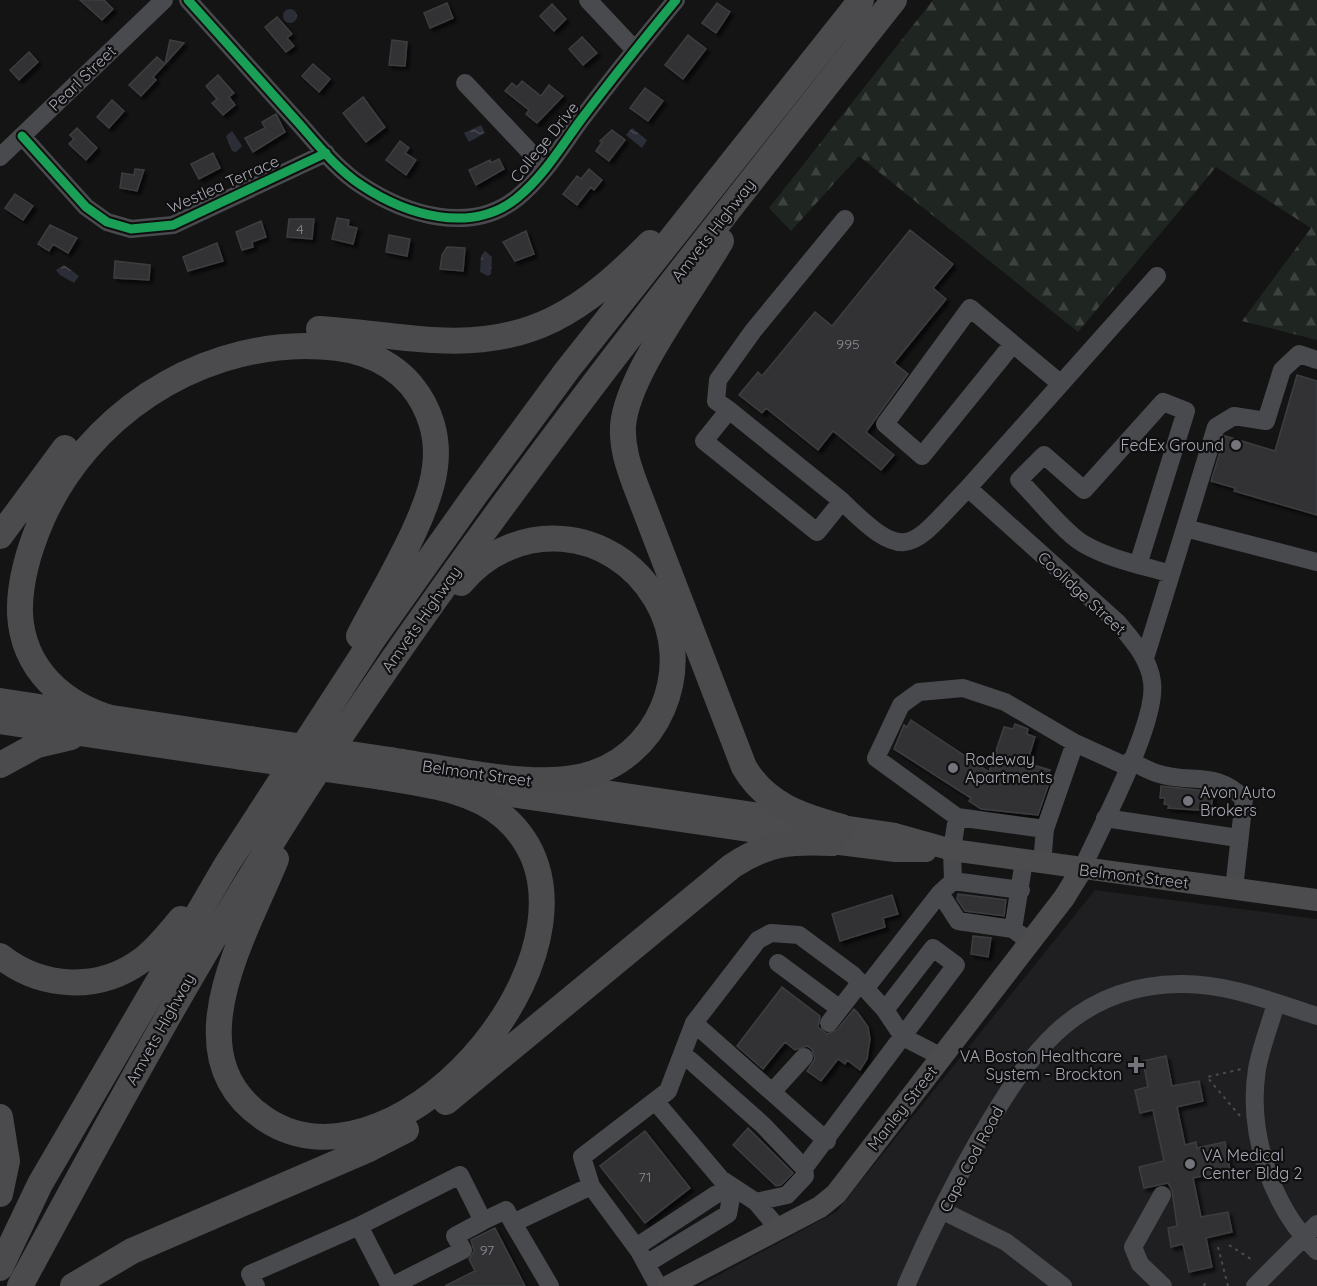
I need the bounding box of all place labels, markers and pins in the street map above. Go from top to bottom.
place label: FedEx Ground [1121,435,1224,455]
marker: FedEx Ground [1229,438,1243,452]
place label: Rodeway Apartments [965,749,1052,787]
marker: Rodeway Apartments [946,761,960,775]
place label: Avon Auto Brokers [1200,782,1276,820]
marker: Avon Auto Brokers [1181,794,1195,808]
place label: VA Boston Healthcare System - Brockton [960,1046,1122,1084]
marker: VA Boston Healthcare System - Brockton [1127,1056,1145,1074]
place label: VA Medical Center Bldg 2 [1202,1145,1303,1183]
marker: VA Medical Center Bldg 2 [1183,1157,1197,1171]

